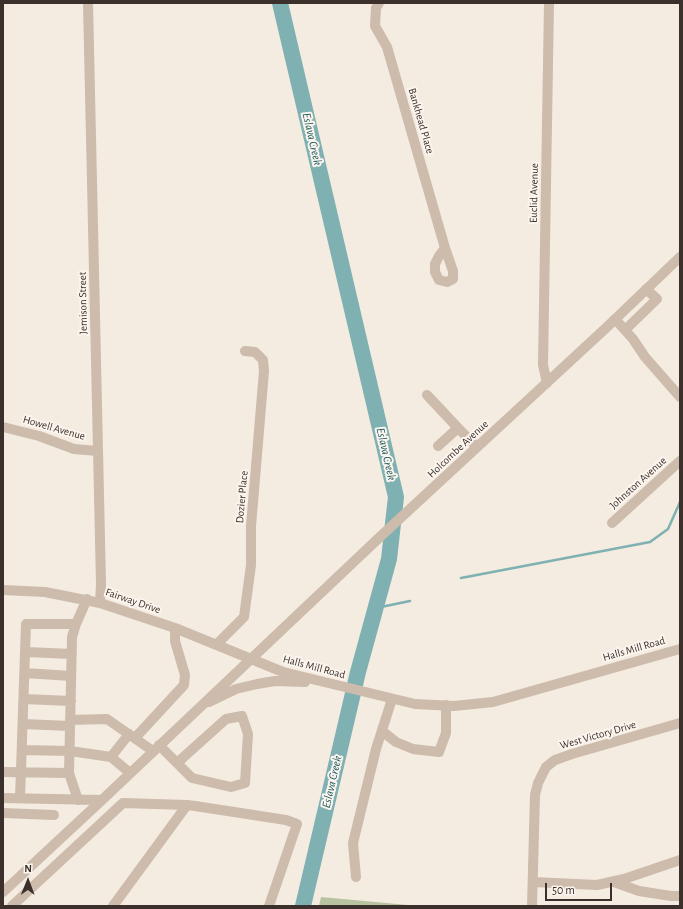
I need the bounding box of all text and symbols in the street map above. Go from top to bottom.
street label: Bankhead Place [405,87,437,155]
water label: Eslava Creek [299,111,325,167]
street label: Euclid Avenue [527,163,541,223]
street label: Jemison Street [76,272,90,334]
street label: Howell Avenue [21,413,87,443]
street label: Holcombe Avenue [425,417,491,481]
water label: Eslava Creek [373,426,399,482]
street label: Johnston Avenue [607,454,669,512]
street label: Dozier Place [233,470,251,524]
street label: Fairway Drive [104,585,162,617]
street label: Halls Mill Road [601,634,667,664]
street label: Halls Mill Road [281,652,347,682]
street label: West Victory Drive [558,718,638,752]
water label: Eslava Creek [319,754,345,810]
north arrow [8,861,48,901]
text: N [24,863,32,874]
scale bar [547,875,614,901]
text: 50 m [552,884,575,896]

